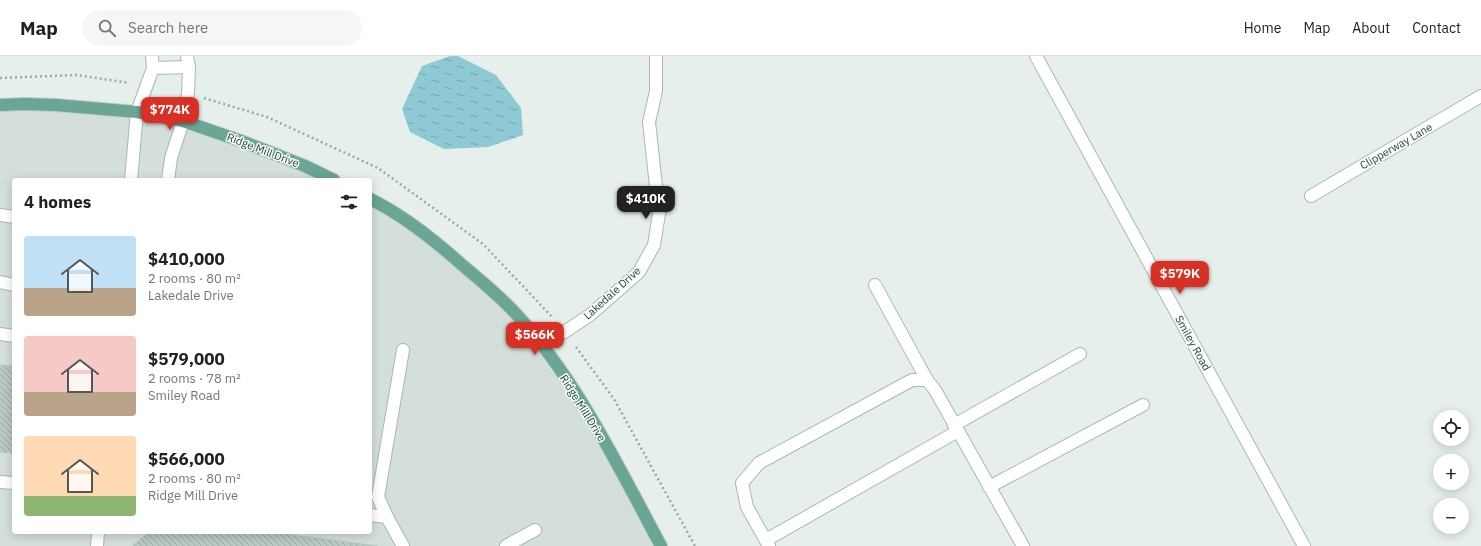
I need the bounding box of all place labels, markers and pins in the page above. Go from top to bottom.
pin: $774K [142,97,198,131]
pin: $410K [618,186,674,220]
pin: $579K [1152,261,1208,295]
pin: $566K [507,322,563,356]

